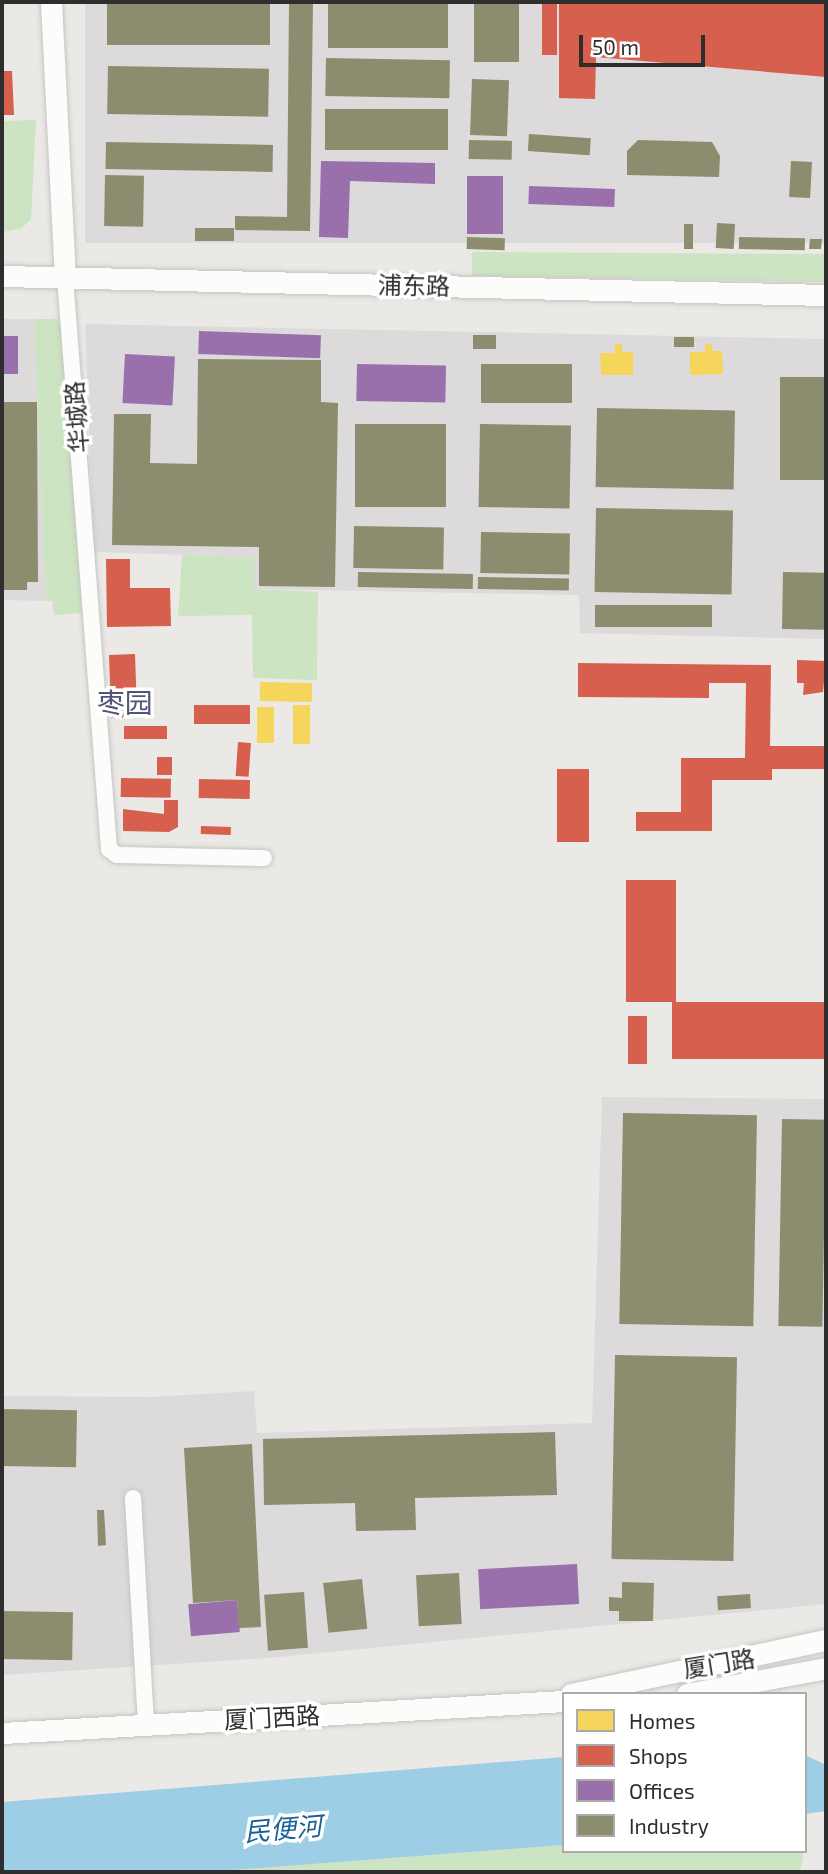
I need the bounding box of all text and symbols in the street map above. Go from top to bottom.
scale bar [583,21,709,65]
text: 50 m [592,34,639,59]
street label: 浦东路 [378,270,450,300]
street label: 华城路 [59,380,93,454]
district label: 枣园 [97,685,153,719]
street label: 厦门路 [681,1643,757,1683]
legend [562,1692,807,1853]
street label: 厦门西路 [223,1700,321,1734]
text: Homes [629,1708,695,1733]
text: Shops [629,1743,688,1768]
text: Offices [629,1778,695,1803]
water label: 民便河 [243,1809,323,1847]
text: Industry [629,1813,709,1838]

